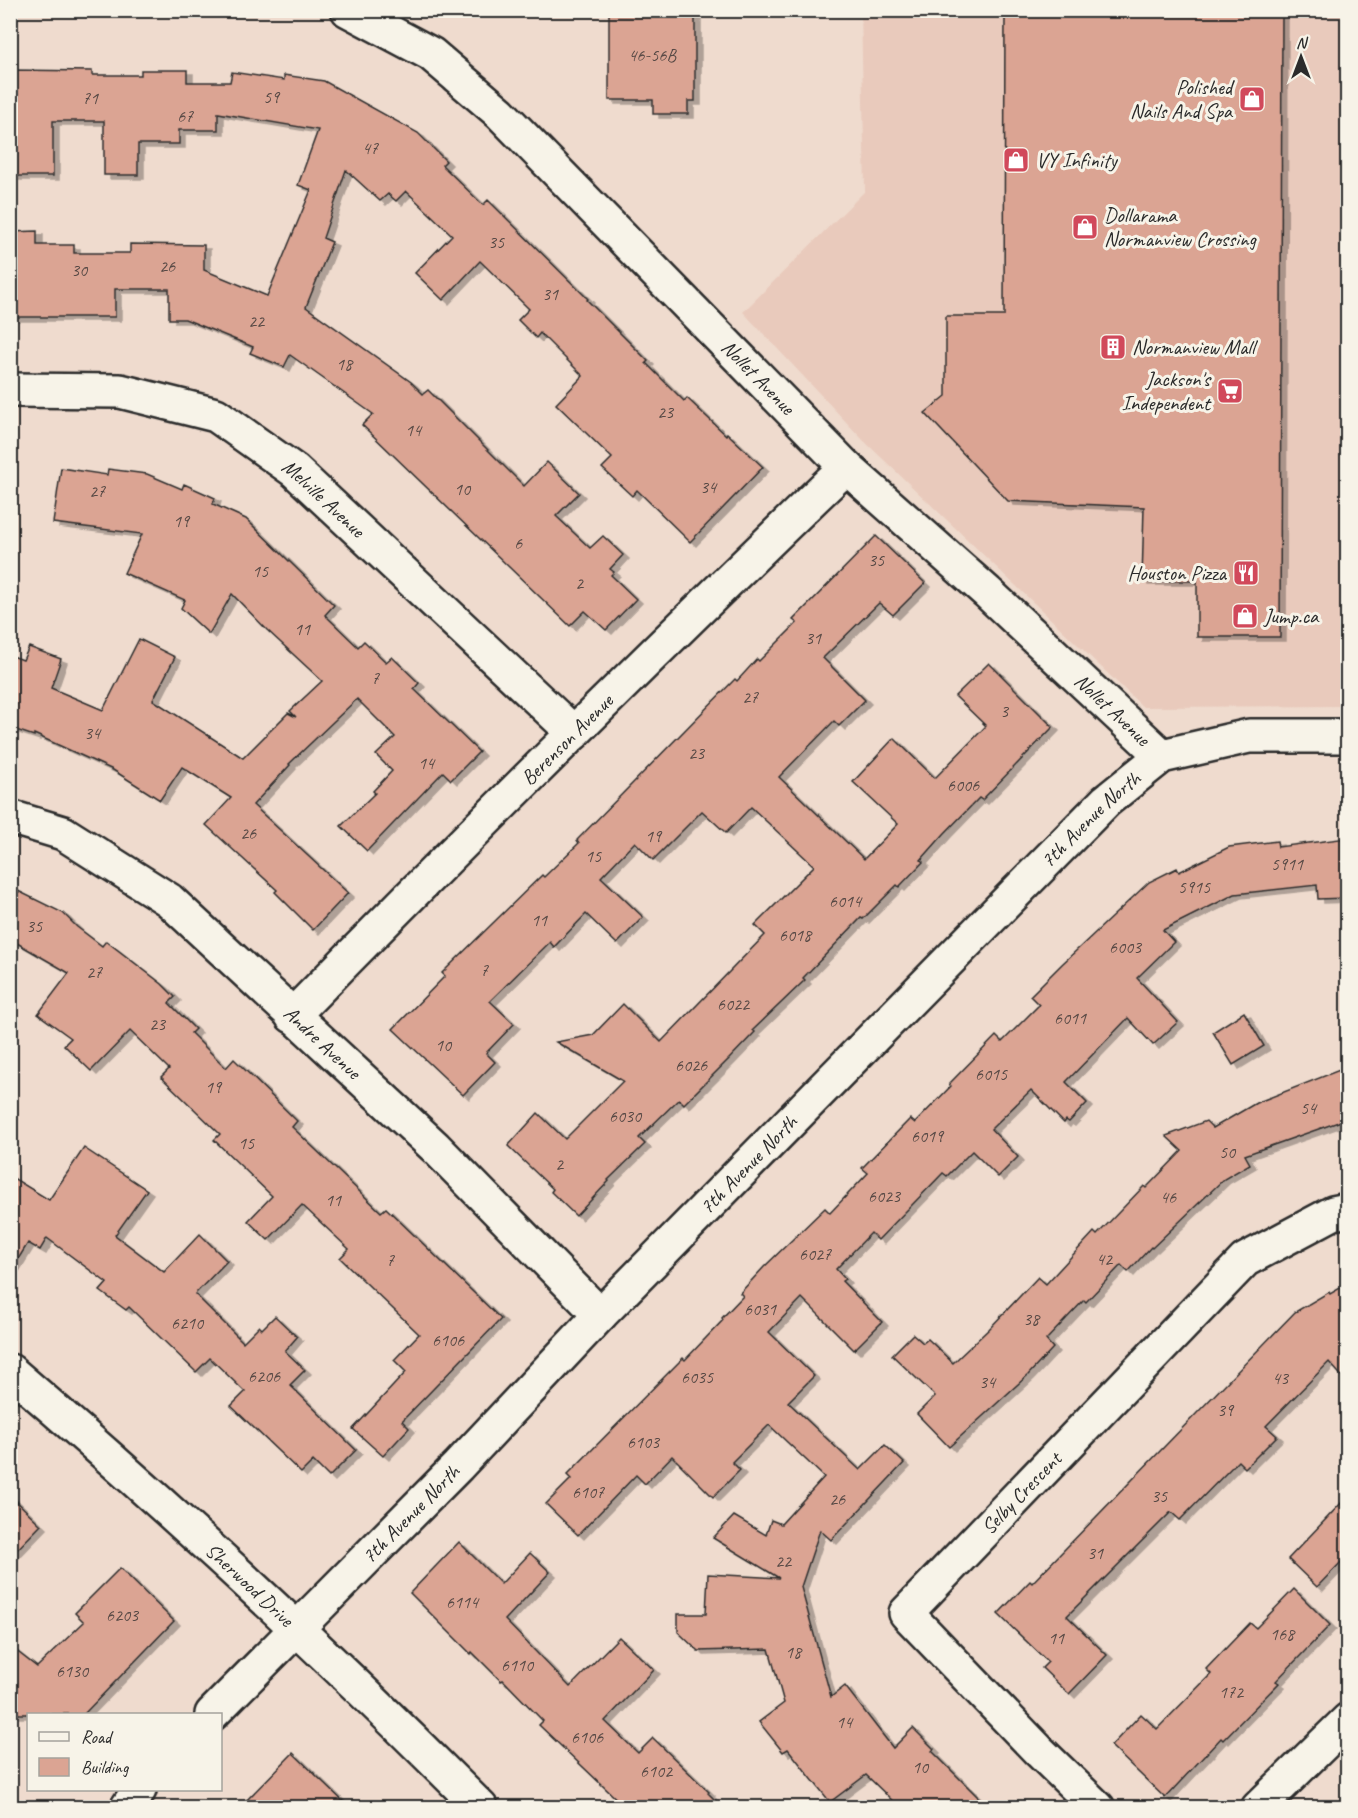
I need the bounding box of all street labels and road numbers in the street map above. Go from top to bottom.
street label: Nollet Avenue [716,334,801,421]
street label: Melville Avenue [277,453,371,544]
street label: Nollet Avenue [1069,668,1157,752]
street label: Berenson Avenue [516,687,619,791]
street label: 7th Avenue North [1035,765,1147,873]
street label: Andre Avenue [278,1000,368,1086]
street label: 7th Avenue North [694,1108,804,1219]
street label: Selby Crescent [976,1445,1068,1540]
street label: 7th Avenue North [356,1458,466,1569]
street label: Sherwood Drive [200,1537,300,1633]

